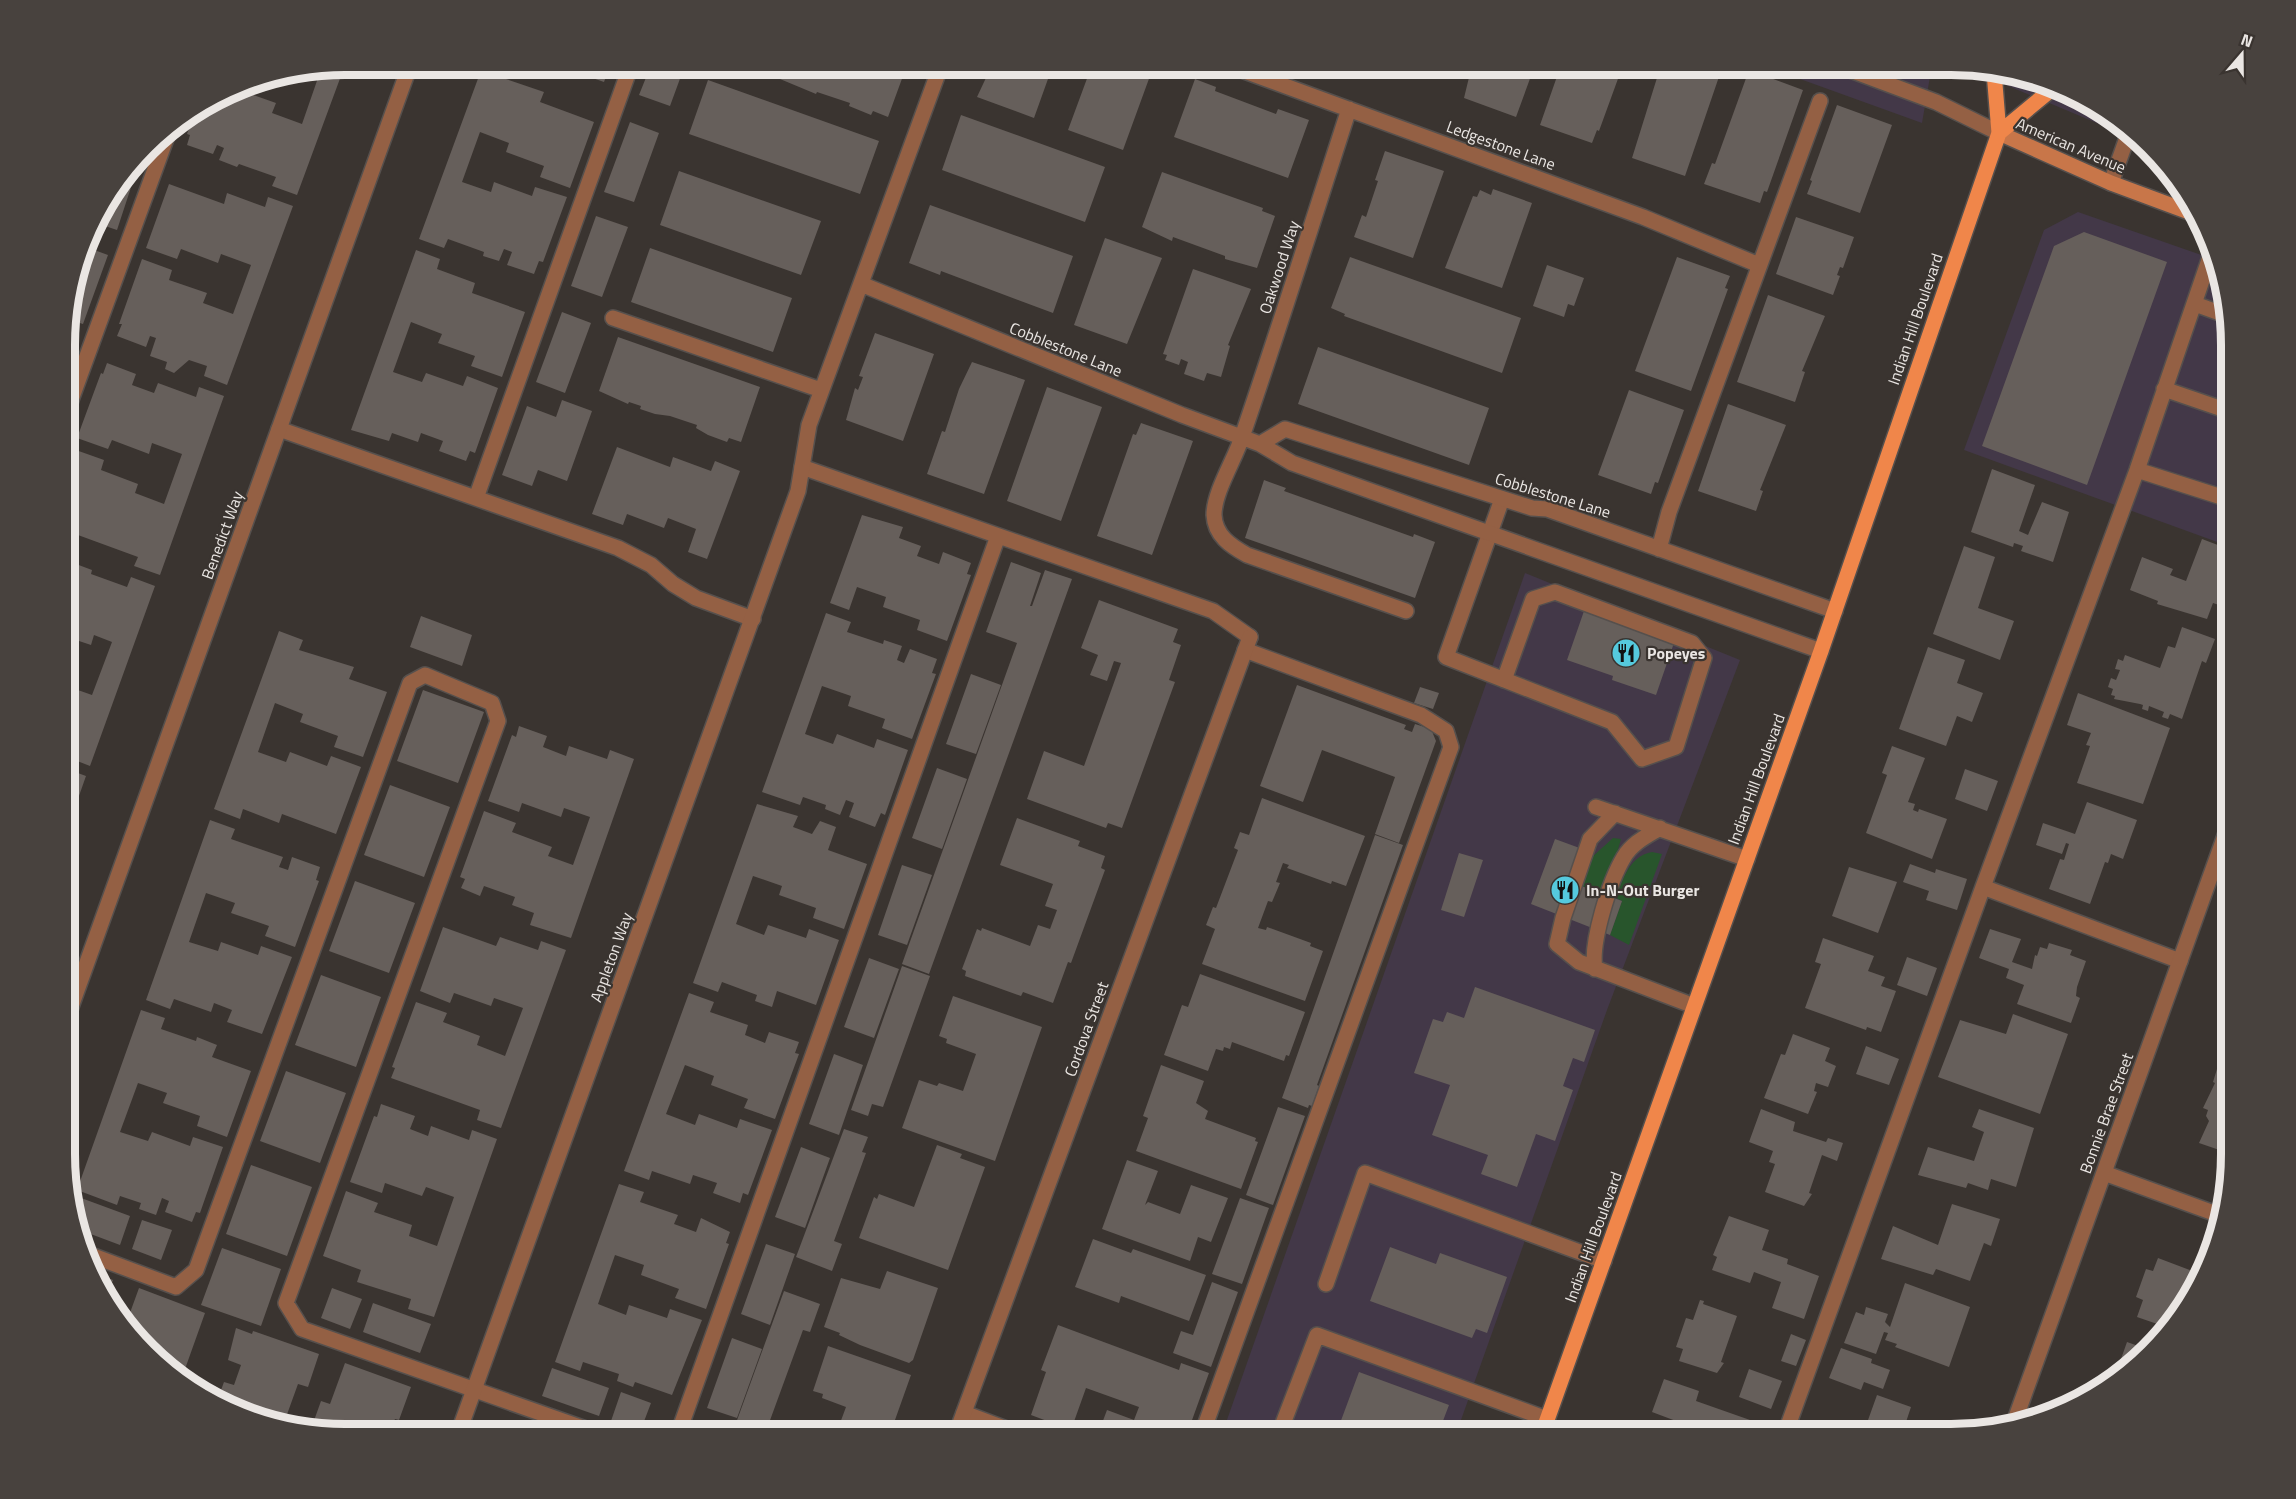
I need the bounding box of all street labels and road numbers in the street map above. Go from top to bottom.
street label: American Avenue [2012,111,2130,179]
street label: Ledgestone Lane [1443,114,1559,176]
street label: Oakwood Way [1253,217,1305,317]
street label: Indian Hill Boulevard [1881,250,1949,388]
street label: Cobblestone Lane [1006,315,1126,383]
street label: Cobblestone Lane [1492,466,1614,524]
street label: Benedict Way [195,487,249,582]
street label: Indian Hill Boulevard [1721,710,1791,848]
street label: Appleton Way [584,909,638,1005]
street label: Cordova Street [1058,978,1114,1080]
street label: Bonnie Brae Street [2073,1049,2139,1177]
street label: Indian Hill Boulevard [1558,1168,1628,1306]

